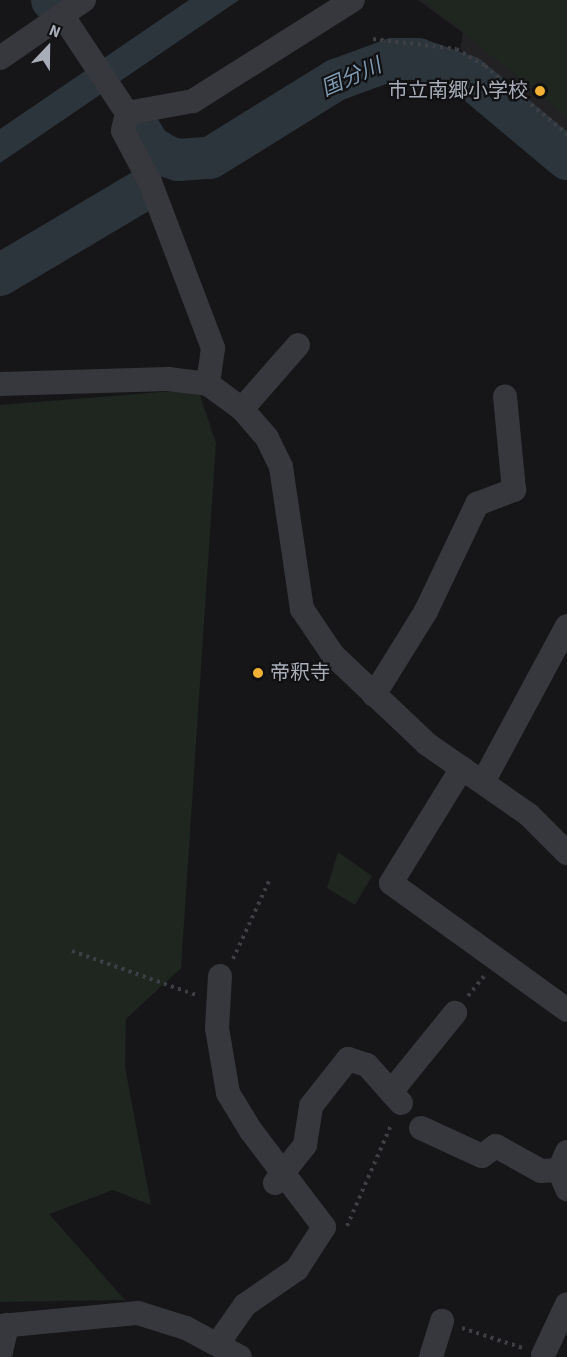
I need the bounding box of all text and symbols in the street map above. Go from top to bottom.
north arrow [18,18,78,78]
text: N [46,19,64,43]
water label: 国分川 [317,53,385,101]
place label: 市立南郷小学校 [388,79,528,103]
marker: 市立南郷小学校 [533,84,547,98]
place label: 帝釈寺 [270,661,330,685]
marker: 帝釈寺 [251,666,265,680]

